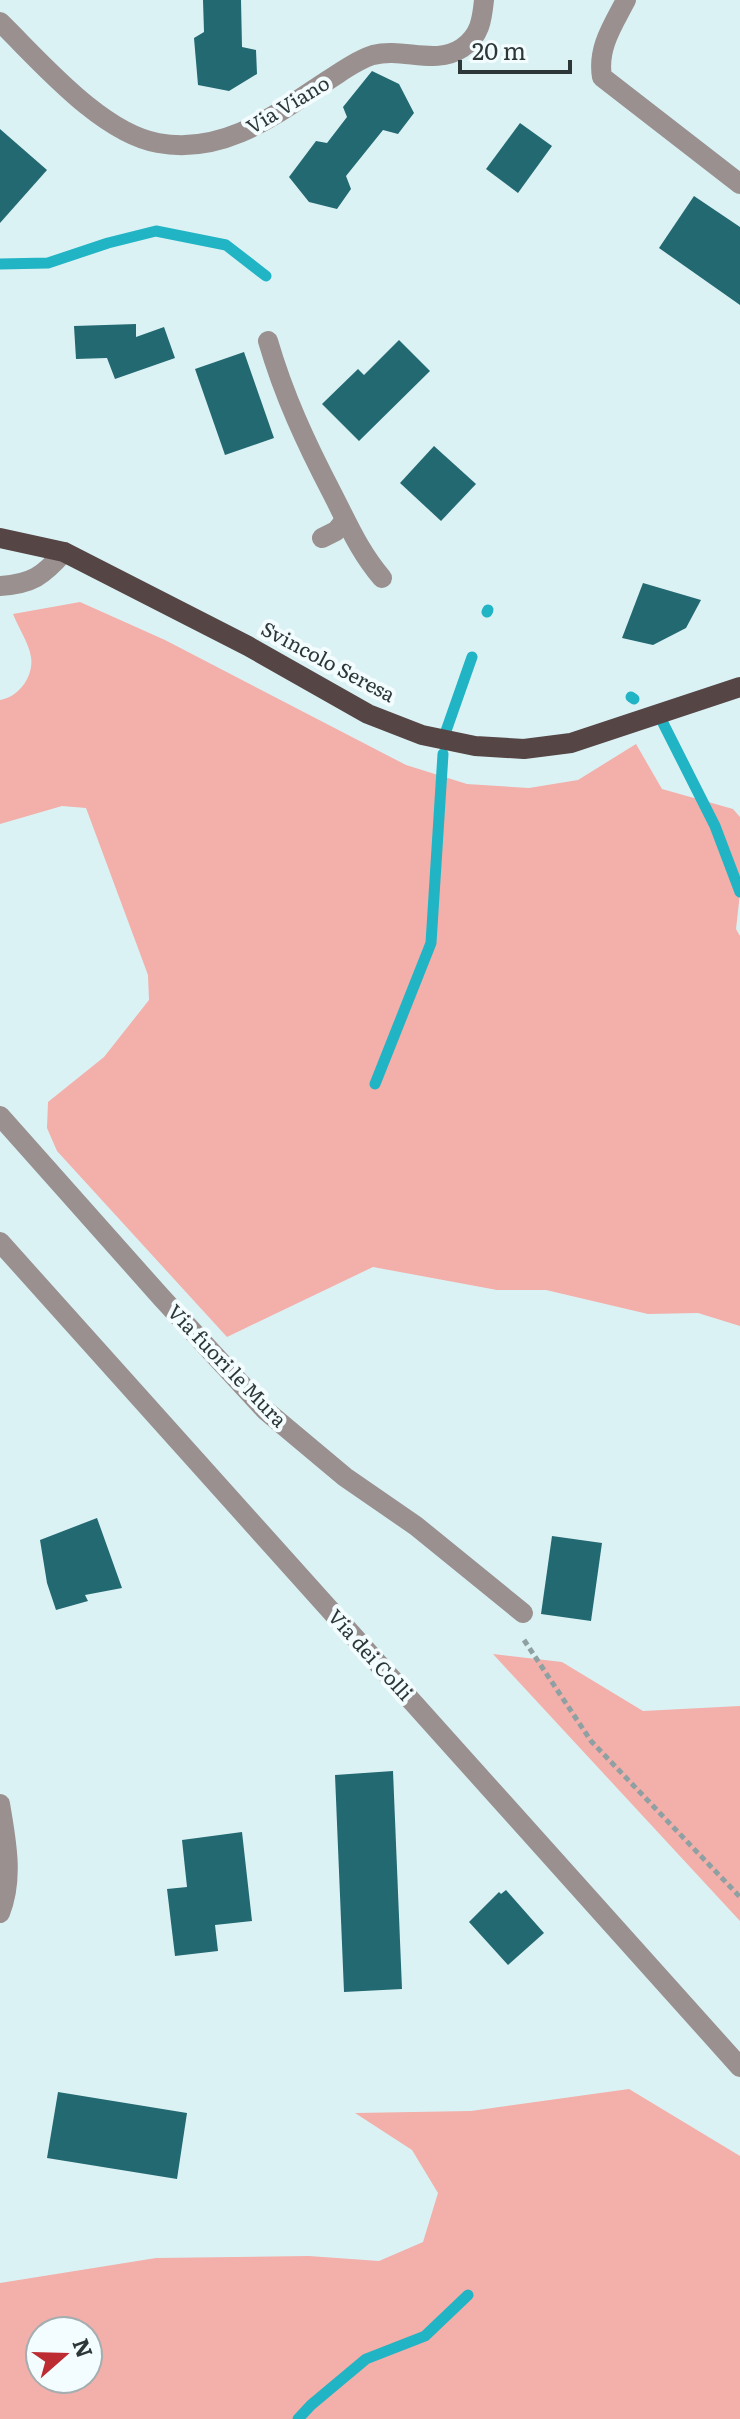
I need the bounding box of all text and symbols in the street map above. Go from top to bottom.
scale bar [460,24,570,74]
text: 20 m [472,32,526,67]
street label: Via Viano [240,67,334,140]
street label: Svincolo Seresa [257,612,402,708]
street label: Via fuori le Mura [162,1296,295,1433]
street label: Via dei Colli [322,1601,421,1706]
north arrow [24,2315,104,2395]
text: N [66,2333,103,2362]

